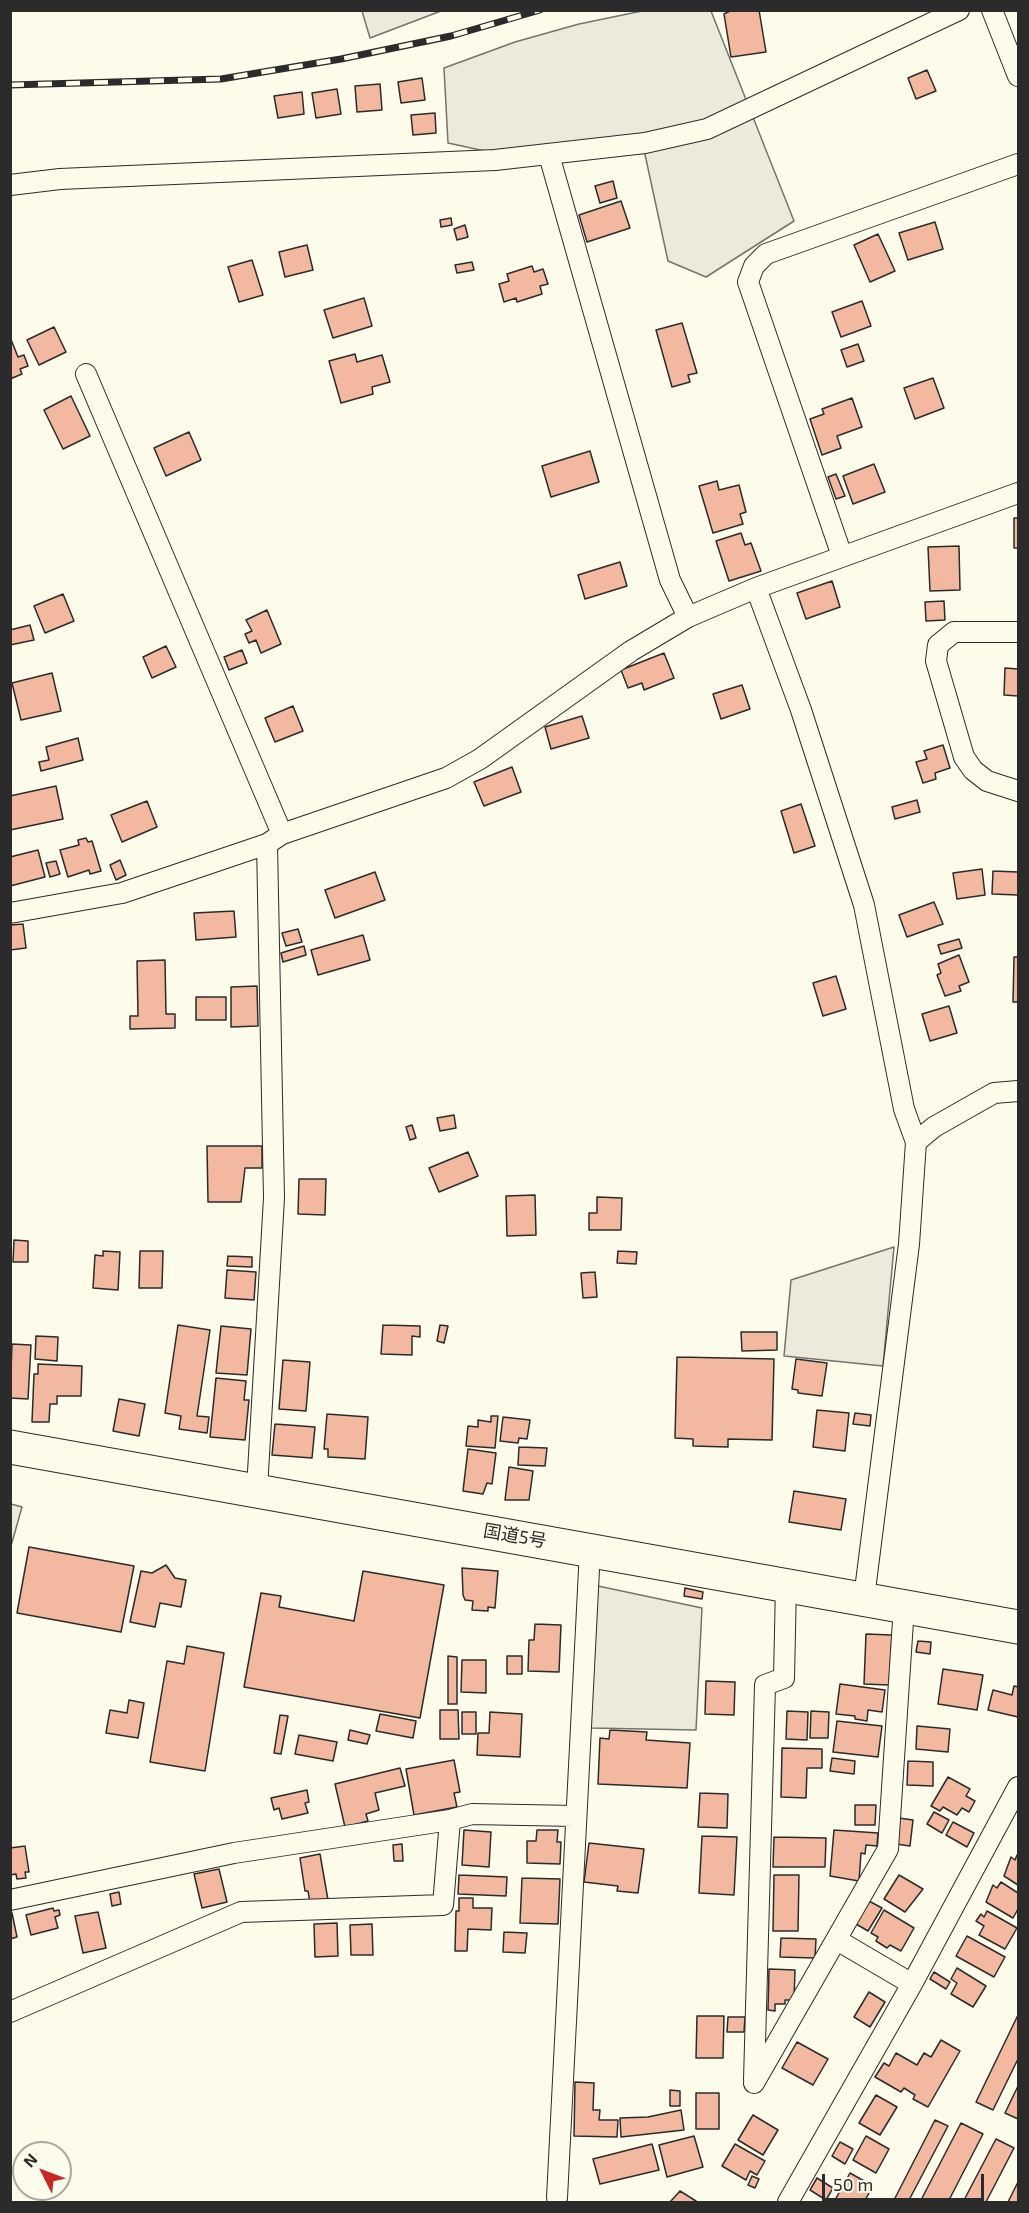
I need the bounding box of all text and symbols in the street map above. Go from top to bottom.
street label: 国道5号 [482,1520,548,1552]
north arrow [12,2141,72,2201]
text: N [19,2149,41,2171]
scale bar [825,2162,987,2200]
text: 50 m [833,2173,873,2195]

